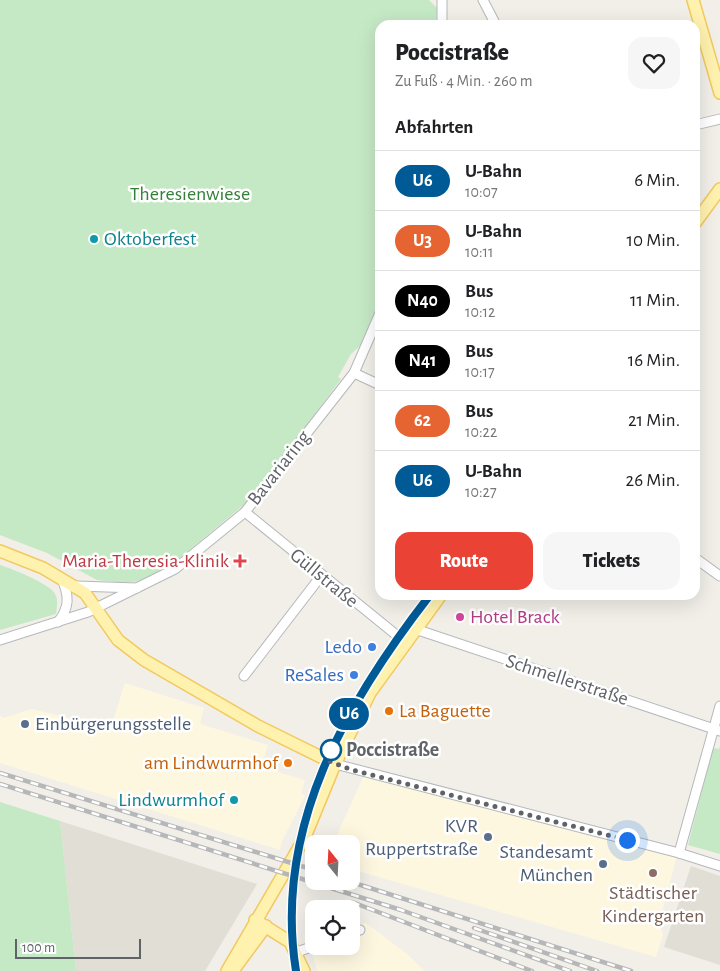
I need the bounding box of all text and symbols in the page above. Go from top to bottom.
button: heart [628,37,680,89]
text: Poccistraße [395,41,509,65]
text: Zu Fuß · 4 Min. · 260 m [395,73,533,89]
text: Abfahrten [395,118,473,137]
text: U-Bahn [465,162,522,181]
text: 6 Min. [634,171,680,190]
text: U6 [412,172,433,190]
park label: Theresienwiese [130,184,250,204]
text: 10:07 [465,184,498,200]
text: U-Bahn [465,222,522,241]
place label: Oktoberfest [104,229,197,249]
text: 10 Min. [627,231,680,250]
text: U3 [413,232,432,250]
marker: Oktoberfest [88,233,100,245]
text: 10:11 [465,244,494,260]
text: Bus [465,282,493,301]
text: 11 Min. [630,291,680,310]
text: N40 [407,292,438,310]
text: 10:12 [465,304,495,320]
text: Bus [465,342,493,361]
text: 16 Min. [628,351,680,370]
text: N41 [408,352,437,370]
text: 10:17 [465,364,495,380]
text: Bus [465,402,493,421]
text: 21 Min. [628,411,680,430]
text: 62 [414,412,431,430]
text: 10:22 [465,424,497,440]
street label: Bavariaring [244,427,314,509]
text: U-Bahn [465,462,522,481]
text: 26 Min. [626,471,680,490]
text: U6 [412,472,433,490]
text: 10:27 [465,484,497,500]
button: Route [395,532,533,590]
button: Tickets [543,532,680,590]
street label: Güllstraße [286,545,362,611]
place label: Maria-Theresia-Klinik [62,551,229,571]
marker: Maria-Theresia-Klinik [233,554,247,568]
place label: Hotel Brack [470,607,560,627]
marker: Hotel Brack [454,611,466,623]
place label: Ledo [325,637,362,657]
marker: Ledo [366,641,378,653]
street label: Schmellerstraße [503,651,631,709]
place label: ReSales [285,665,344,685]
marker: ReSales [348,669,360,681]
line badge: U6 [326,698,372,730]
place label: La Baguette [399,701,491,721]
text: U6 [339,705,359,723]
marker: La Baguette [383,705,395,717]
place label: Einbürgerungsstelle [35,714,191,734]
marker: Einbürgerungsstelle [19,718,31,730]
marker: Poccistraße [320,739,342,761]
place label: Poccistraße [346,740,439,760]
place label: am Lindwurmhof [144,753,279,773]
marker: am Lindwurmhof [282,757,294,769]
place label: Lindwurmhof [118,790,225,810]
marker: Lindwurmhof [228,794,240,806]
place label: KVR Ruppertstraße [365,816,478,859]
your location [615,828,640,853]
marker: KVR Ruppertstraße [482,831,494,843]
north arrow [305,835,360,890]
map controls [305,835,360,955]
place label: Standesamt München [499,842,594,885]
marker: Standesamt München [597,858,609,870]
marker: Städtischer Kindergarten [647,867,659,879]
place label: Städtischer Kindergarten [602,883,704,926]
button: locate [305,900,360,955]
scale bar [15,936,141,959]
text: 100 m [22,941,55,955]

